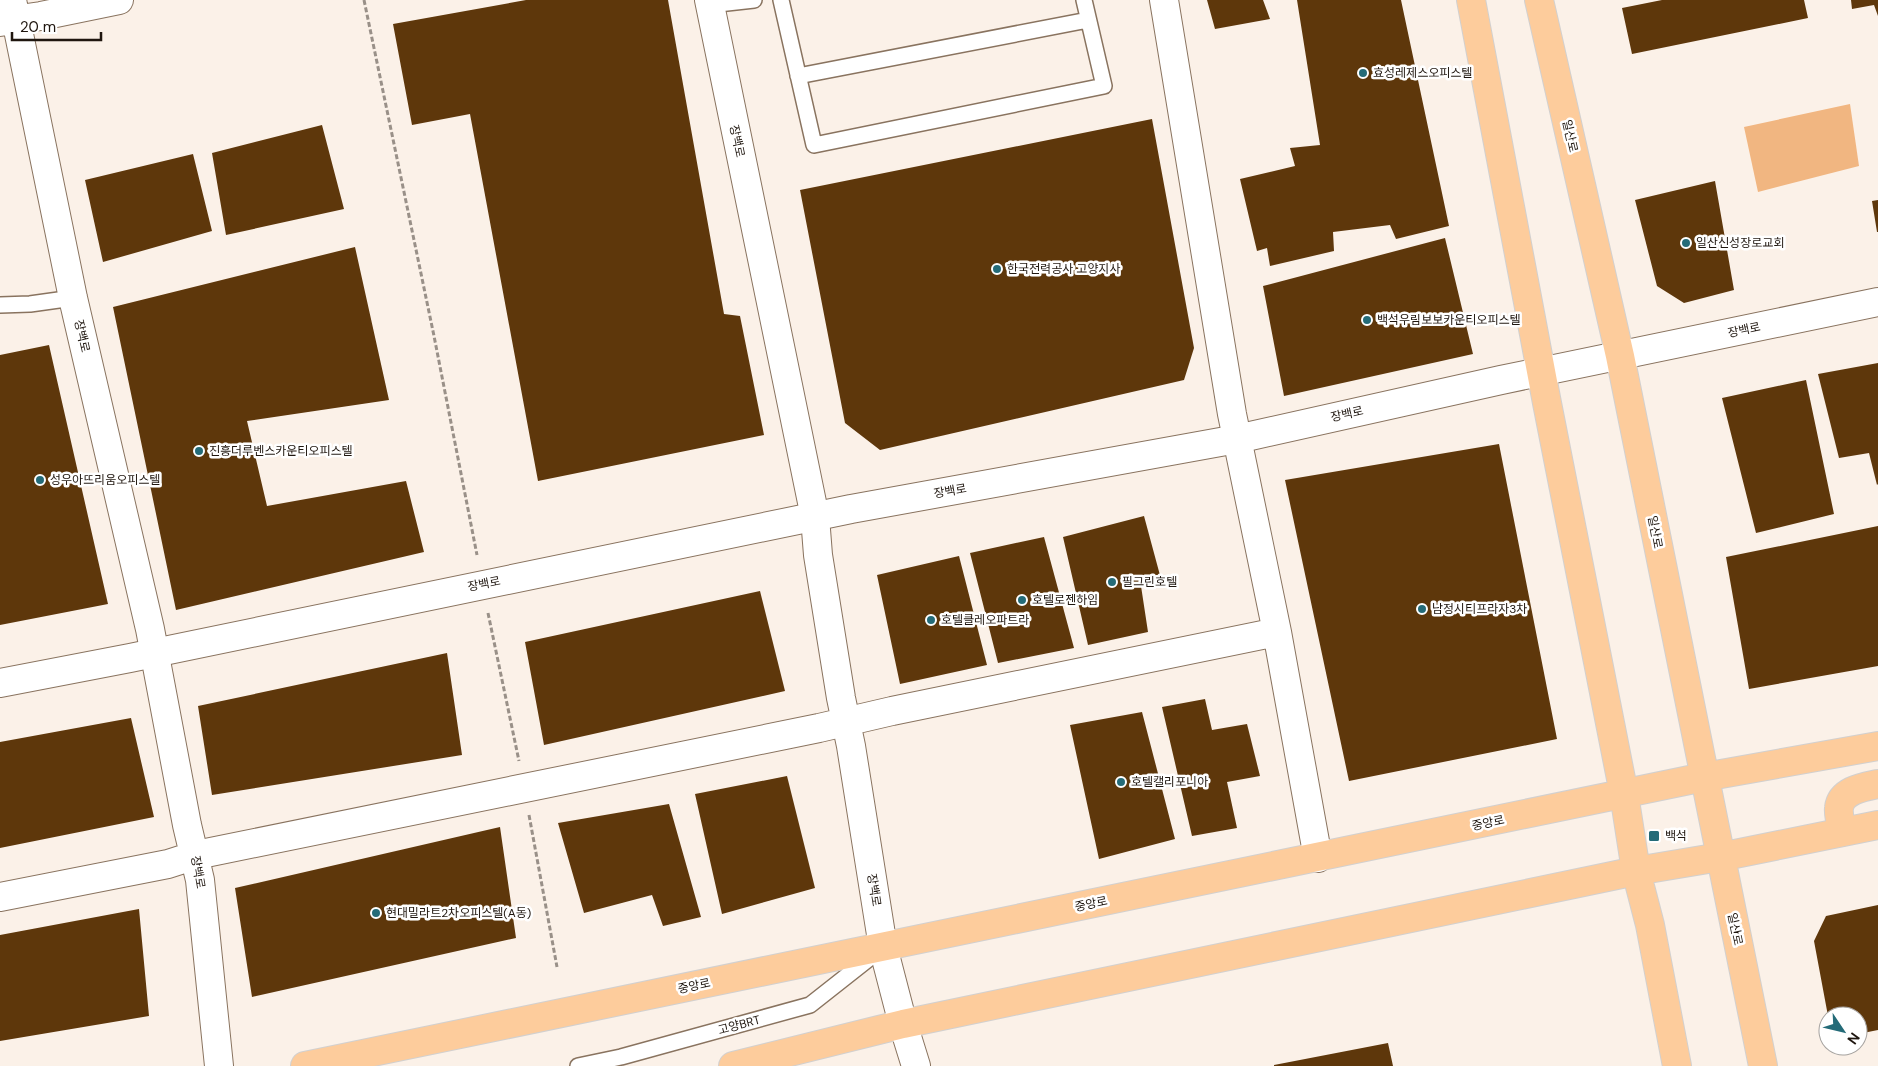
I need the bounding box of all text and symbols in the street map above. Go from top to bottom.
scale bar [12,10,101,42]
text: 20 m [20,17,56,37]
place label: 효성레제스오피스텔 [1373,65,1472,81]
marker: 효성레제스오피스텔 [1357,67,1369,79]
street label: 일산로 [1558,118,1582,154]
street label: 장백로 [726,123,748,159]
place label: 일산신성장로교회 [1696,235,1784,251]
marker: 일산신성장로교회 [1680,237,1692,249]
place label: 한국전력공사 고양지사 [1007,261,1121,277]
marker: 한국전력공사 고양지사 [991,263,1003,275]
place label: 백석우림보보카운티오피스텔 [1377,312,1521,328]
marker: 백석우림보보카운티오피스텔 [1361,314,1373,326]
street label: 장백로 [70,318,94,354]
street label: 장백로 [1726,319,1762,341]
street label: 장백로 [1329,402,1365,426]
place label: 진흥더루벤스카운티오피스텔 [209,443,353,459]
marker: 진흥더루벤스카운티오피스텔 [193,445,205,457]
place label: 성우아뜨리움오피스텔 [50,472,160,488]
marker: 성우아뜨리움오피스텔 [34,474,46,486]
street label: 장백로 [932,480,968,502]
street label: 일산로 [1644,514,1666,550]
street label: 장백로 [466,573,502,595]
place label: 필그린호텔 [1122,574,1177,590]
marker: 필그린호텔 [1106,576,1118,588]
place label: 호텔로젠하임 [1032,592,1098,608]
marker: 호텔로젠하임 [1016,594,1028,606]
place label: 남정시티프라자3차 [1432,601,1527,617]
marker: 남정시티프라자3차 [1416,603,1428,615]
place label: 호텔클레오파트라 [941,612,1029,628]
marker: 호텔클레오파트라 [925,614,937,626]
place label: 호텔캘리포니아 [1131,774,1208,790]
marker: 호텔캘리포니아 [1115,776,1127,788]
street label: 중앙로 [1470,812,1506,834]
place label: 백석 [1665,828,1687,844]
marker: 백석 [1647,829,1661,843]
street label: 장백로 [187,854,209,890]
street label: 장백로 [864,872,884,908]
street label: 중앙로 [1073,893,1109,915]
place label: 현대밀라트2차오피스텔(A동) [386,905,531,921]
marker: 현대밀라트2차오피스텔(A동) [370,907,382,919]
street label: 일산로 [1724,911,1746,947]
street label: 중앙로 [676,975,712,997]
north arrow [1818,1006,1868,1056]
street label: 고양BRT [716,1012,762,1038]
text: N [1843,1029,1864,1048]

